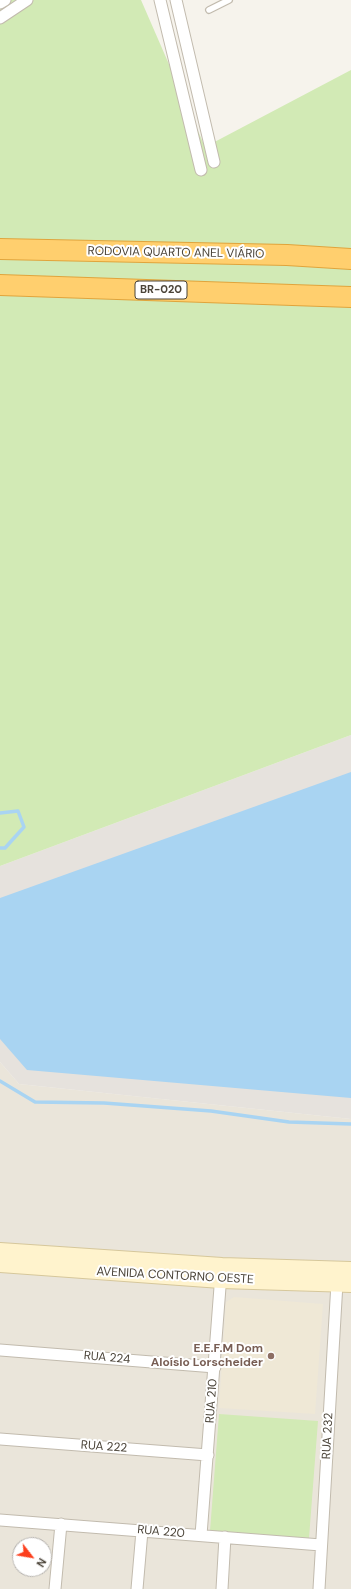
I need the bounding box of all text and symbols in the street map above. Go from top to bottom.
street label: RODOVIA QUARTO ANEL VIÁRIO [87,244,265,262]
road number: BR-020 [135,281,187,299]
street label: AVENIDA CONTORNO OESTE [96,1265,254,1287]
place label: E.E.F.M Dom Aloísio Lorscheider [151,1342,263,1370]
street label: RUA 224 [83,1349,131,1367]
marker: E.E.F.M Dom Aloísio Lorscheider [266,1351,276,1361]
street label: RUA 210 [203,1378,221,1424]
street label: RUA 232 [320,1412,336,1460]
street label: RUA 222 [80,1438,128,1456]
street label: RUA 220 [137,1523,185,1541]
north arrow [12,1537,52,1577]
text: N [33,1556,49,1570]

